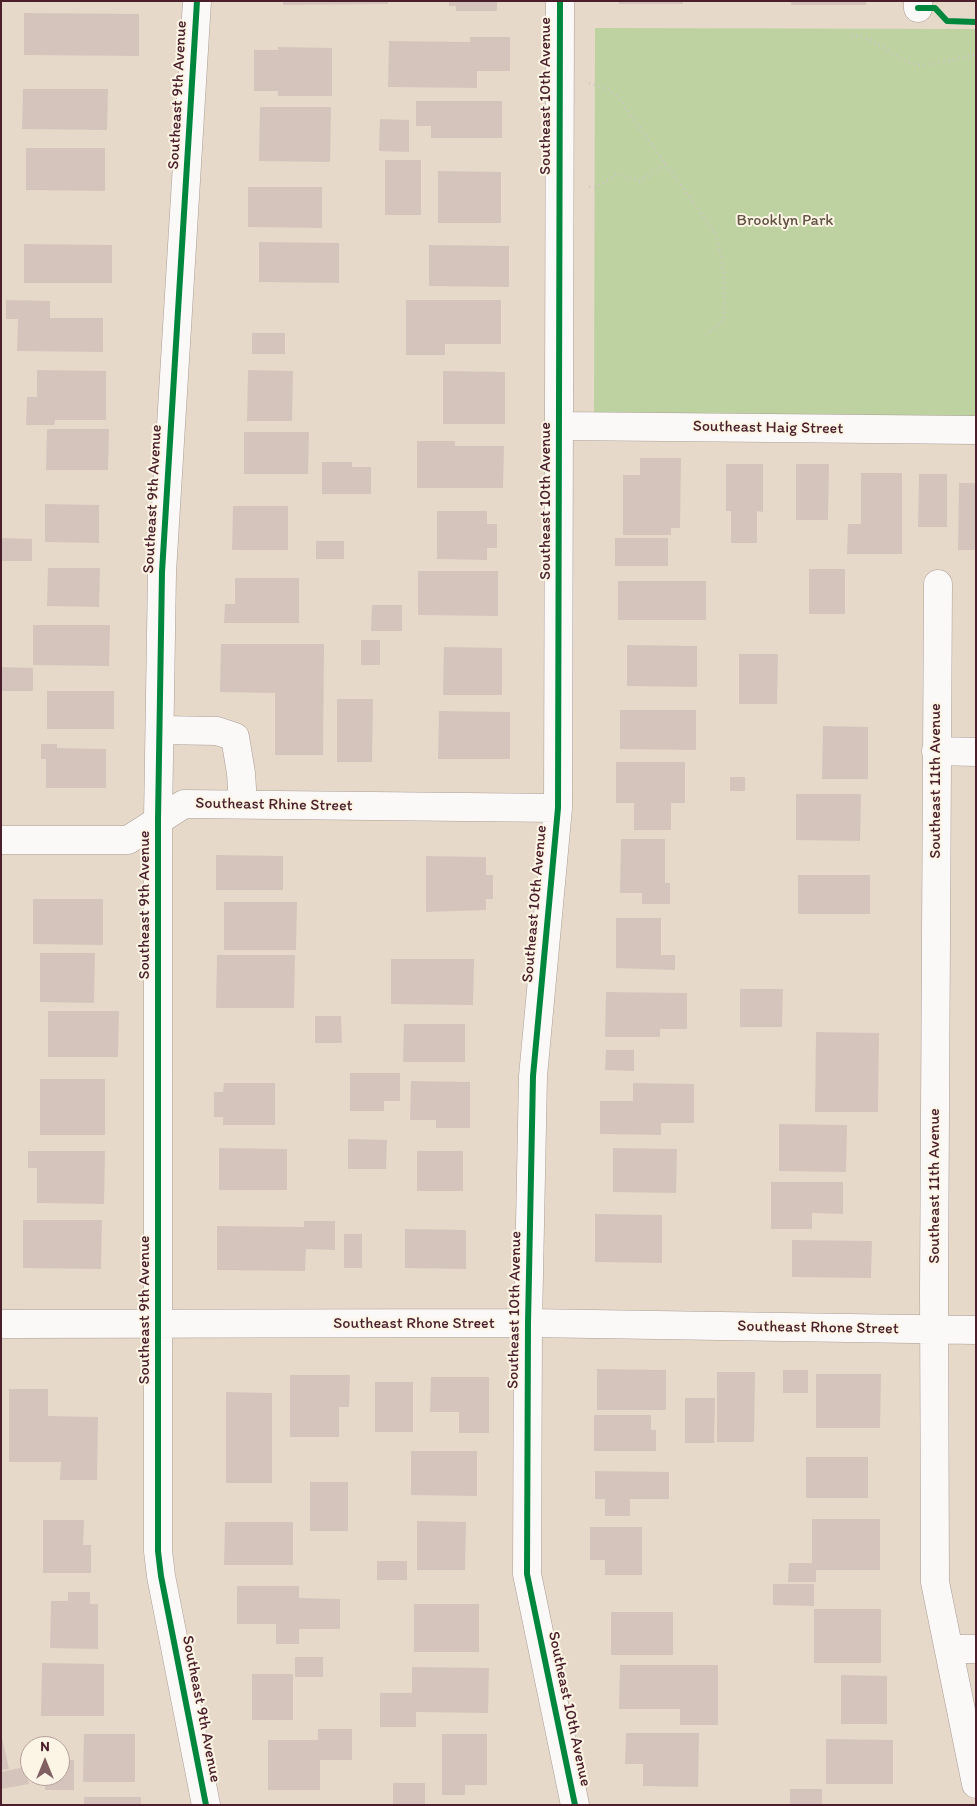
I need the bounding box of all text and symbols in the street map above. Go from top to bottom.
street label: Southeast 10th Avenue [536,17,556,175]
street label: Southeast 9th Avenue [165,20,191,170]
park label: Brooklyn Park [737,211,833,231]
street label: Southeast Haig Street [693,417,843,439]
street label: Southeast 10th Avenue [536,422,556,580]
street label: Southeast 9th Avenue [140,424,166,574]
street label: Southeast 11th Avenue [926,703,946,859]
street label: Southeast Rhine Street [195,794,353,816]
street label: Southeast 10th Avenue [519,824,551,984]
street label: Southeast 9th Avenue [135,830,155,980]
street label: Southeast 11th Avenue [925,1108,945,1264]
street label: Southeast 10th Avenue [504,1231,526,1389]
street label: Southeast 9th Avenue [135,1235,155,1385]
street label: Southeast Rhone Street [333,1314,495,1334]
street label: Southeast Rhone Street [737,1317,899,1339]
street label: Southeast 10th Avenue [543,1630,595,1788]
street label: Southeast 9th Avenue [177,1634,225,1784]
north arrow [20,1736,70,1786]
text: N [40,1738,50,1755]

